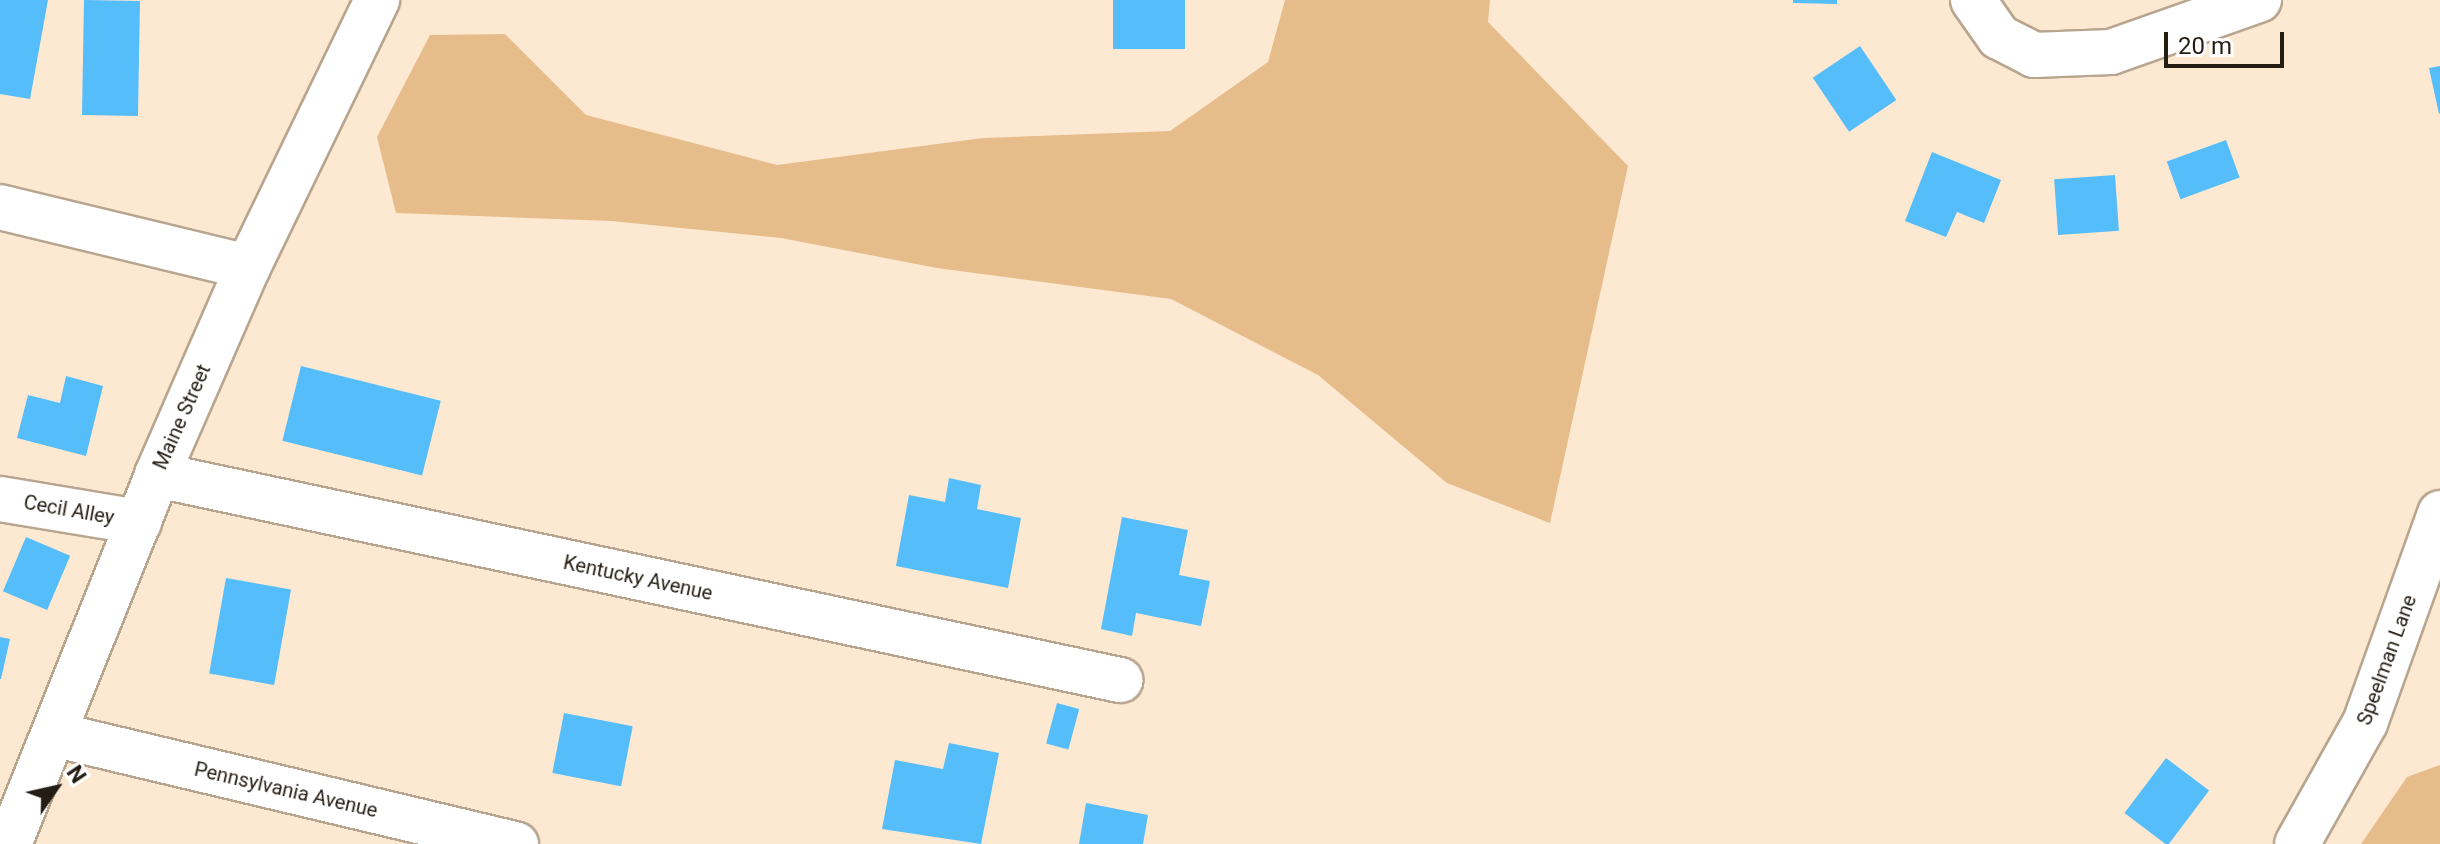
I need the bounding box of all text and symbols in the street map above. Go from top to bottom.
scale bar [2168,16,2288,66]
text: 20 m [2178,32,2232,60]
street label: Maine Street [148,361,216,473]
street label: Cecil Alley [22,490,116,530]
street label: Kentucky Avenue [561,550,715,606]
street label: Speelman Lane [2352,592,2422,728]
north arrow [16,748,96,828]
street label: Pennsylvania Avenue [192,757,380,823]
text: N [62,761,91,788]

